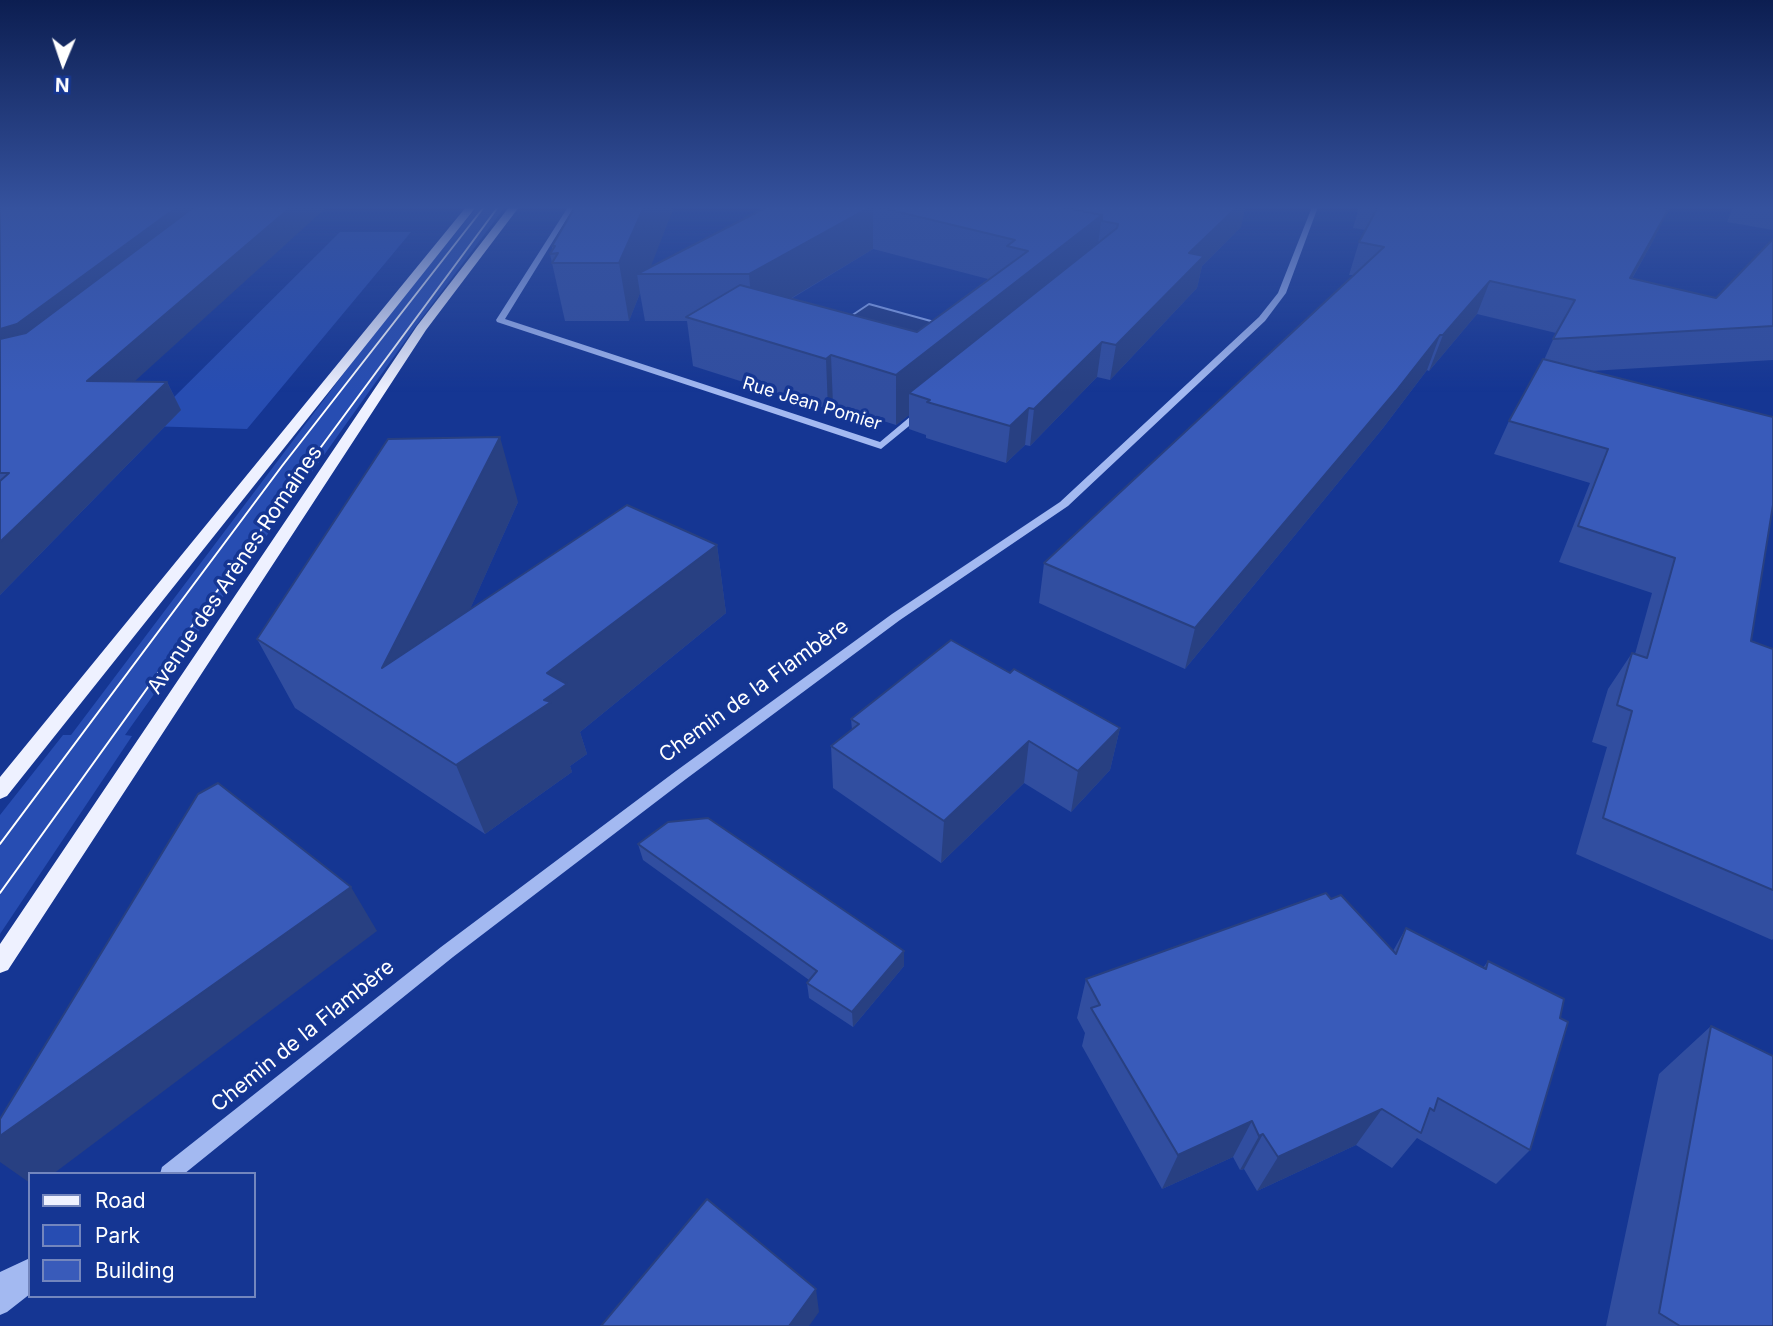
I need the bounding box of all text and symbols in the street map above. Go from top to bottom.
north arrow [28,28,98,98]
text: N [55,73,70,96]
street label: Rue Jean Pomier [740,373,884,435]
street label: Avenue des Arènes Romaines [142,441,328,699]
street label: Chemin de la Flambère [654,614,854,768]
street label: Chemin de la Flambère [206,954,400,1118]
legend [28,1172,256,1298]
text: Road [95,1188,146,1213]
text: Park [95,1223,140,1248]
text: Building [95,1258,175,1283]

